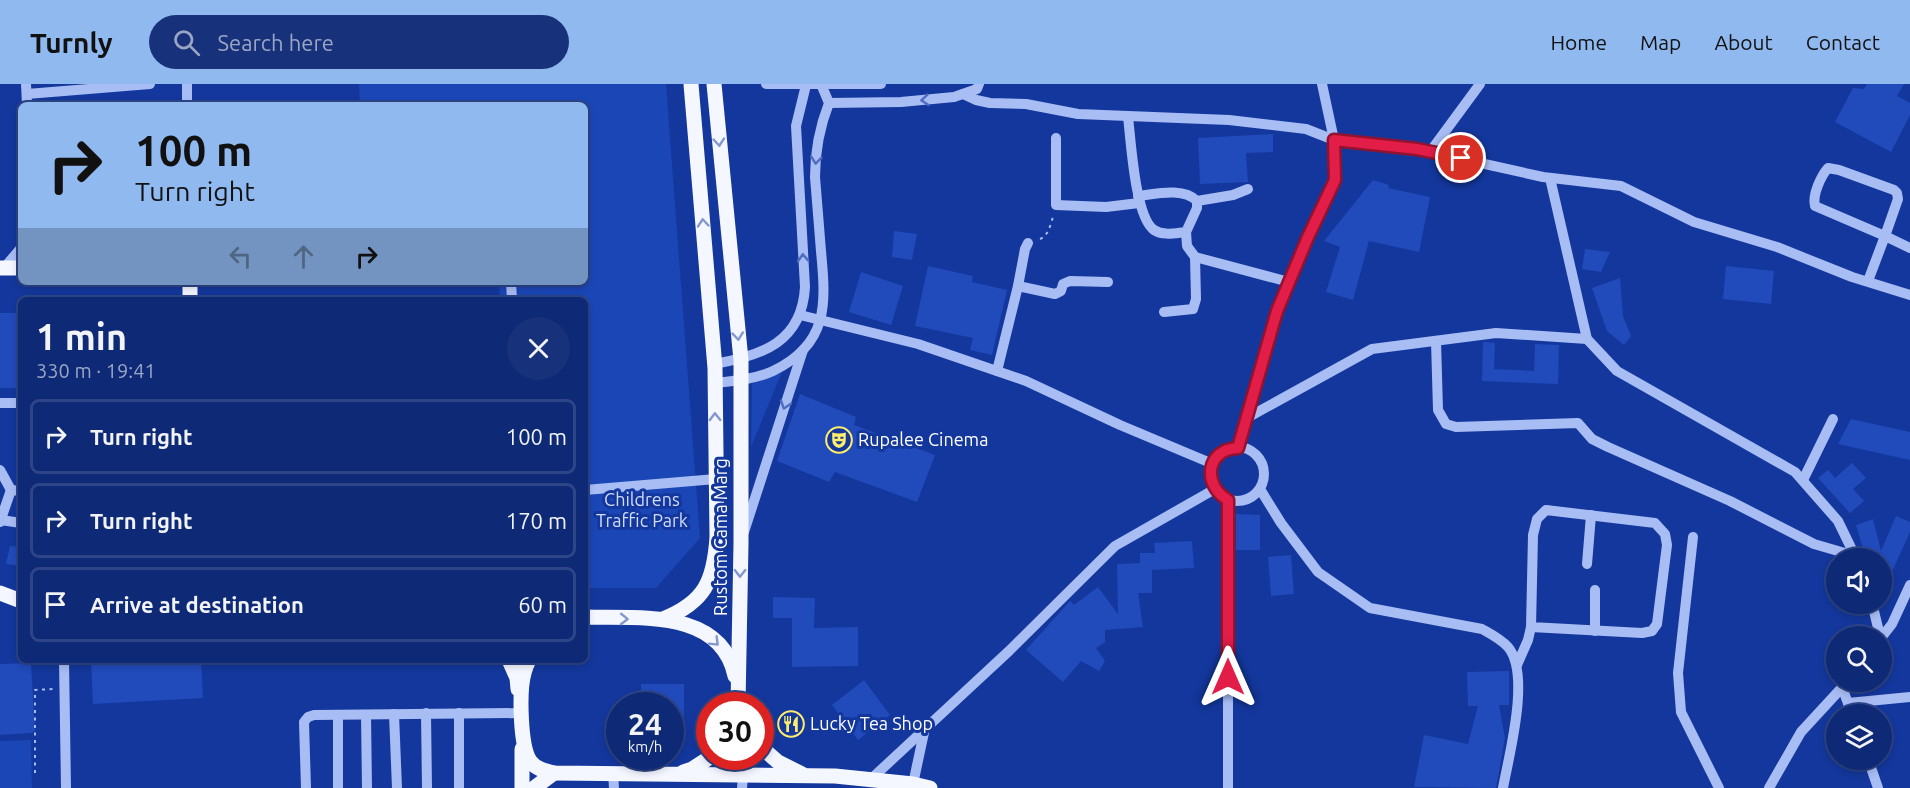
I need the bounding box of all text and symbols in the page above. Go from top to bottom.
search box [149,15,569,69]
icon: search [170,26,203,59]
text: Turnly [30,27,113,58]
text: Search here [218,30,334,55]
text: Home [1550,30,1607,54]
text: Map [1640,30,1681,54]
text: About [1714,30,1773,54]
text: Contact [1806,30,1880,54]
one-way arrow [921,93,930,106]
icon: right [36,126,114,204]
text: 100 m [135,127,252,174]
pin [1435,132,1486,183]
one-way arrow [712,138,725,147]
icon: arrive [1444,141,1477,174]
one-way arrow [810,155,823,164]
text: Turn right [135,176,255,206]
one-way arrow [697,218,710,227]
icon: left [224,240,257,273]
icon: ahead [287,240,320,273]
icon: right [350,240,383,273]
one-way arrow [797,253,810,262]
text: 1 min [36,316,127,357]
button: close [507,317,570,380]
one-way arrow [732,332,744,341]
text: 330 m · 19:41 [36,359,156,382]
one-way arrow [780,399,793,410]
one-way arrow [709,413,721,422]
icon: right [39,420,72,453]
text: Turn right [90,424,192,449]
text: 100 m [506,424,567,449]
theatre icon: Rupalee Cinema [824,425,854,455]
place label: Rupalee Cinema [858,429,988,449]
street label: Rustom Cama Marg [710,458,730,616]
park label: Childrens Traffic Park [596,489,688,530]
icon: right [39,504,72,537]
text: Turn right [90,508,192,533]
text: 170 m [506,508,567,533]
map controls [1826,548,1892,770]
button: sound [1826,548,1892,614]
one-way arrow [734,569,746,578]
icon: arrive [39,588,72,621]
text: Arrive at destination [90,592,304,617]
text: 60 m [518,592,567,617]
one-way arrow [619,612,628,625]
button: search [1826,626,1892,692]
one-way arrow [708,635,719,646]
position arrow [1196,645,1260,709]
speed limit sign: 30 [696,692,774,770]
button: layers [1826,704,1892,770]
text: 24 [628,707,662,741]
restaurant icon: Lucky Tea Shop [776,709,806,739]
place label: Lucky Tea Shop [810,713,933,733]
text: km/h [628,738,662,755]

